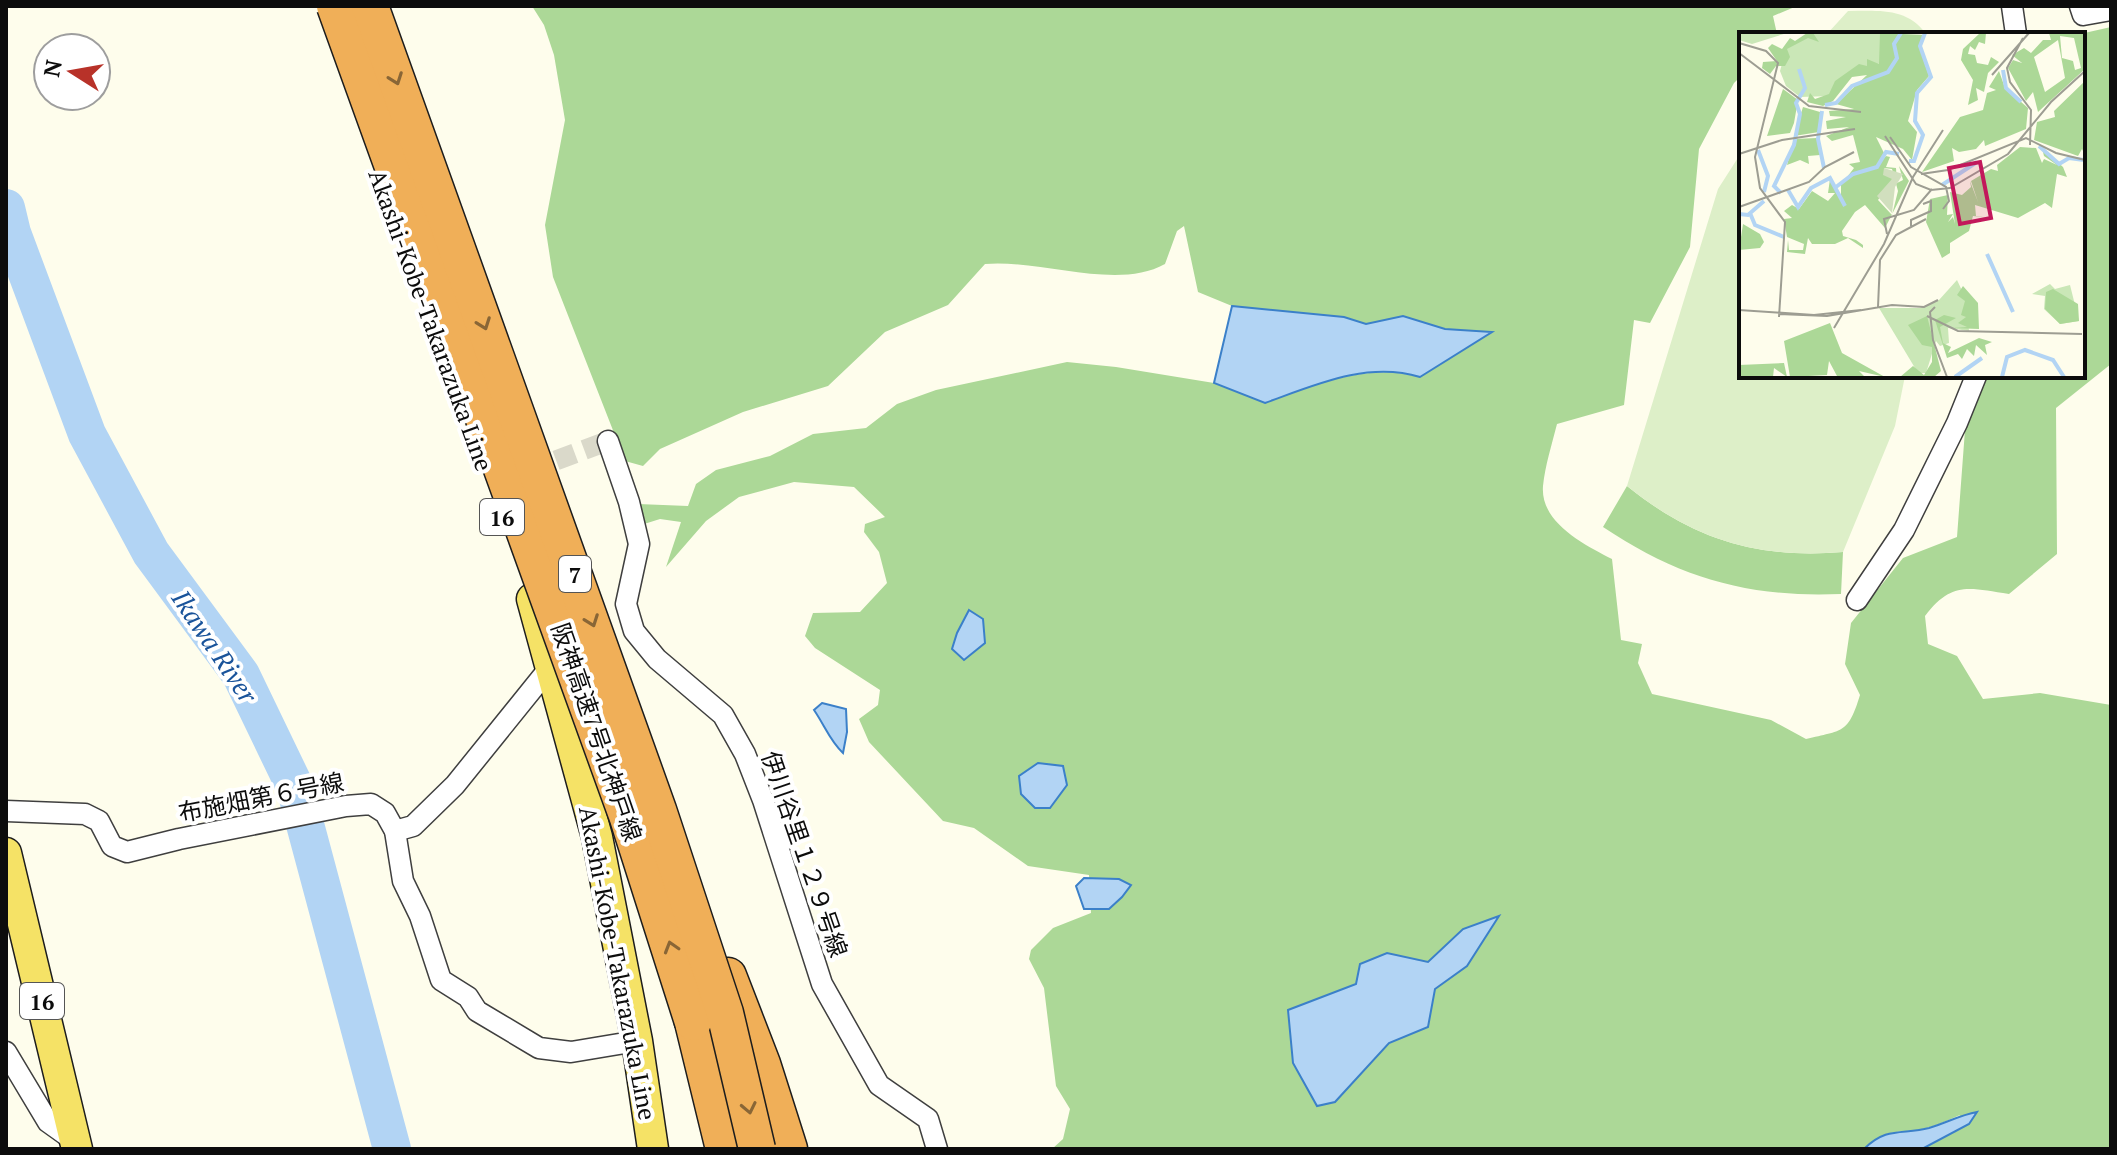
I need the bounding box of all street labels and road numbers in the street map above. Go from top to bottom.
street label: Akashi-Kobe-Takarazuka Line [361,165,501,475]
road number: 16 [480,499,524,535]
road number: 7 [559,556,591,592]
street label: 阪神高速7号北神戸線 [545,619,649,845]
street label: 伊川谷里１２９号線 [755,747,855,961]
street label: 布施畑第６号線 [175,765,347,829]
street label: Akashi-Kobe-Takarazuka Line [572,803,664,1123]
road number: 16 [20,983,64,1019]

